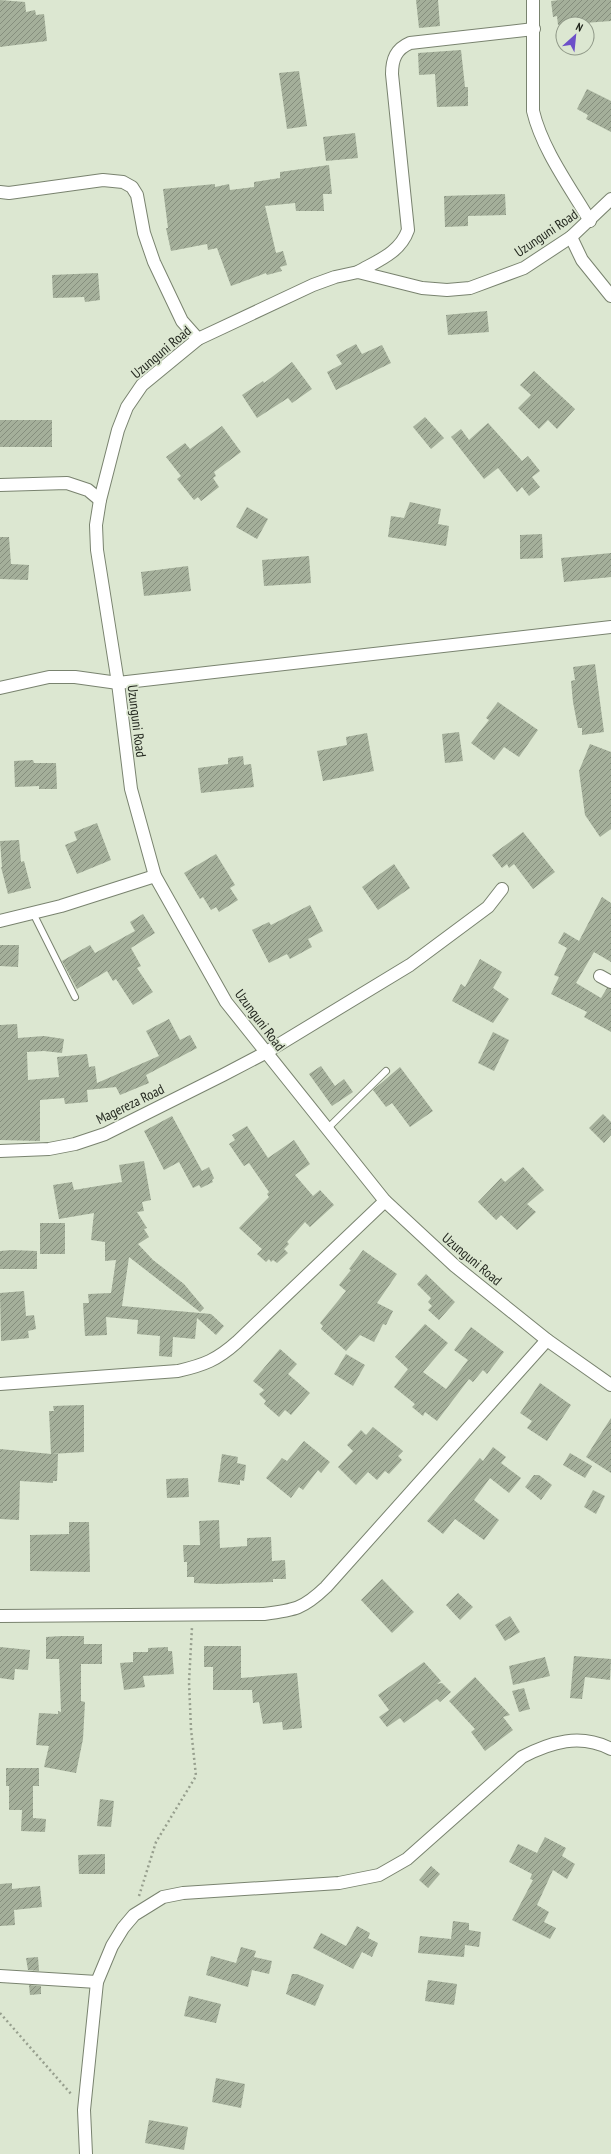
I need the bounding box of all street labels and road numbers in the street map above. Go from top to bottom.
street label: Uzunguni Road [511,205,581,261]
street label: Uzunguni Road [127,322,195,382]
street label: Uzunguni Road [124,684,150,758]
street label: Uzunguni Road [231,986,289,1054]
street label: Magereza Road [93,1080,167,1128]
street label: Uzunguni Road [438,1229,506,1289]

